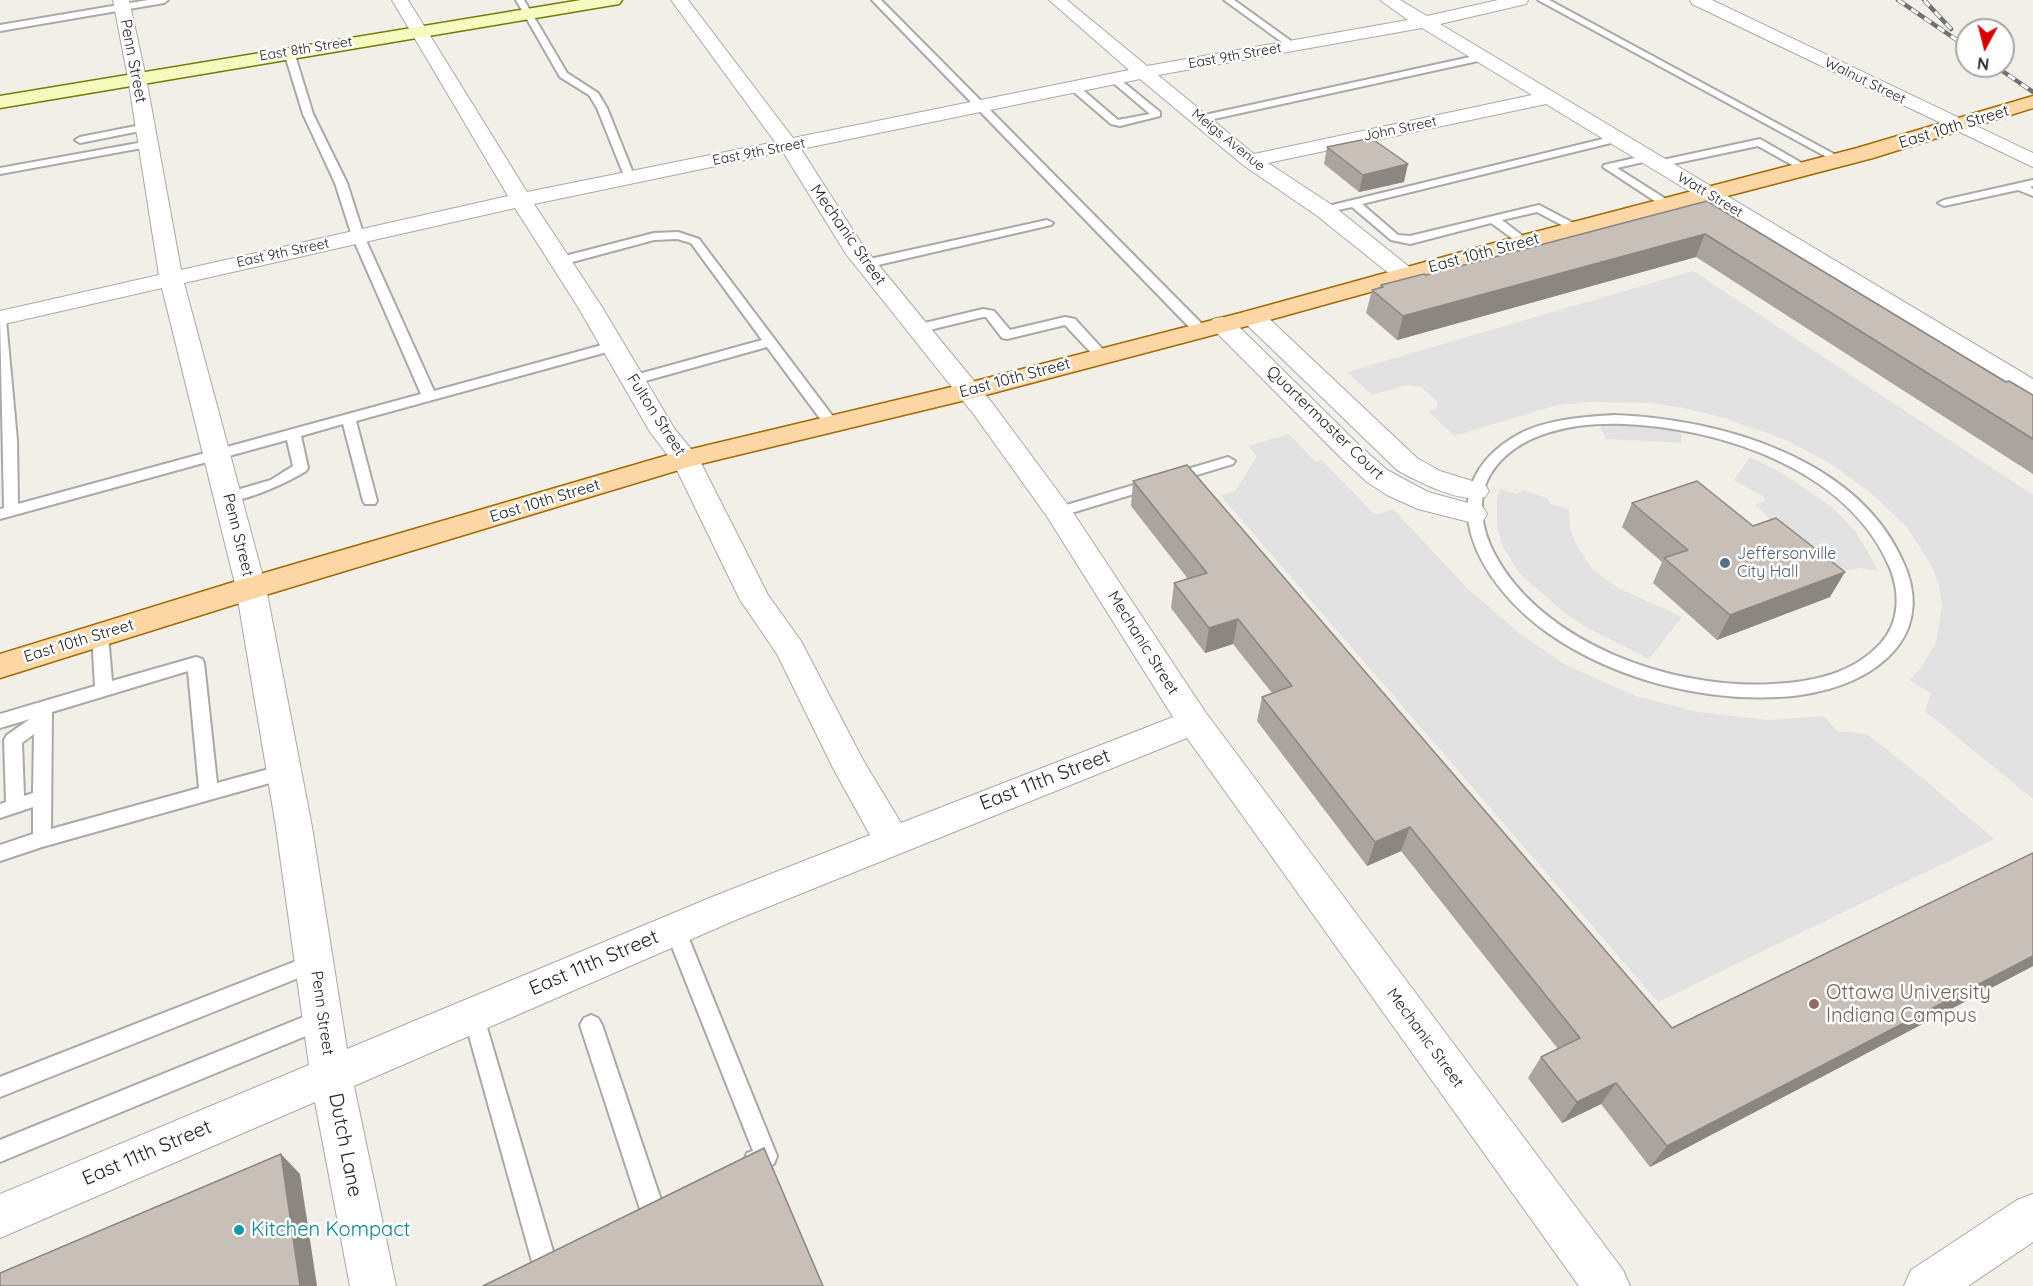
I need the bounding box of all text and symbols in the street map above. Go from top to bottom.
street label: Penn Street [115,17,151,105]
north arrow [1955,18,2015,78]
street label: East 8th Street [258,33,354,65]
street label: East 9th Street [1187,40,1283,72]
text: N [1976,53,1990,75]
street label: Walnut Street [1822,54,1908,108]
street label: East 10th Street [1897,101,2011,153]
street label: Meigs Avenue [1188,105,1268,175]
street label: John Street [1362,113,1438,145]
street label: East 9th Street [711,135,807,169]
street label: Watt Street [1674,169,1746,221]
street label: Mechanic Street [806,181,890,289]
street label: East 10th Street [1426,229,1542,277]
street label: East 9th Street [235,235,331,271]
street label: East 10th Street [957,354,1073,402]
street label: Quartermaster Court [1262,362,1388,484]
street label: Fulton Street [622,370,690,460]
street label: East 10th Street [488,475,602,527]
street label: Penn Street [218,491,258,579]
place label: Jeffersonville City Hall [1737,544,1836,582]
marker: Jeffersonville City Hall [1718,556,1732,570]
street label: Mechanic Street [1103,588,1183,698]
street label: East 10th Street [22,615,136,667]
street label: East 11th Street [976,744,1114,816]
street label: East 11th Street [526,925,662,1001]
street label: Penn Street [307,970,337,1056]
place label: Ottawa University Indiana Campus [1826,981,1991,1028]
street label: Mechanic Street [1382,984,1468,1092]
marker: Ottawa University Indiana Campus [1807,997,1821,1011]
street label: Dutch Lane [323,1091,367,1199]
street label: East 11th Street [79,1115,215,1191]
place label: Kitchen Kompact [251,1218,410,1242]
marker: Kitchen Kompact [232,1223,246,1237]

